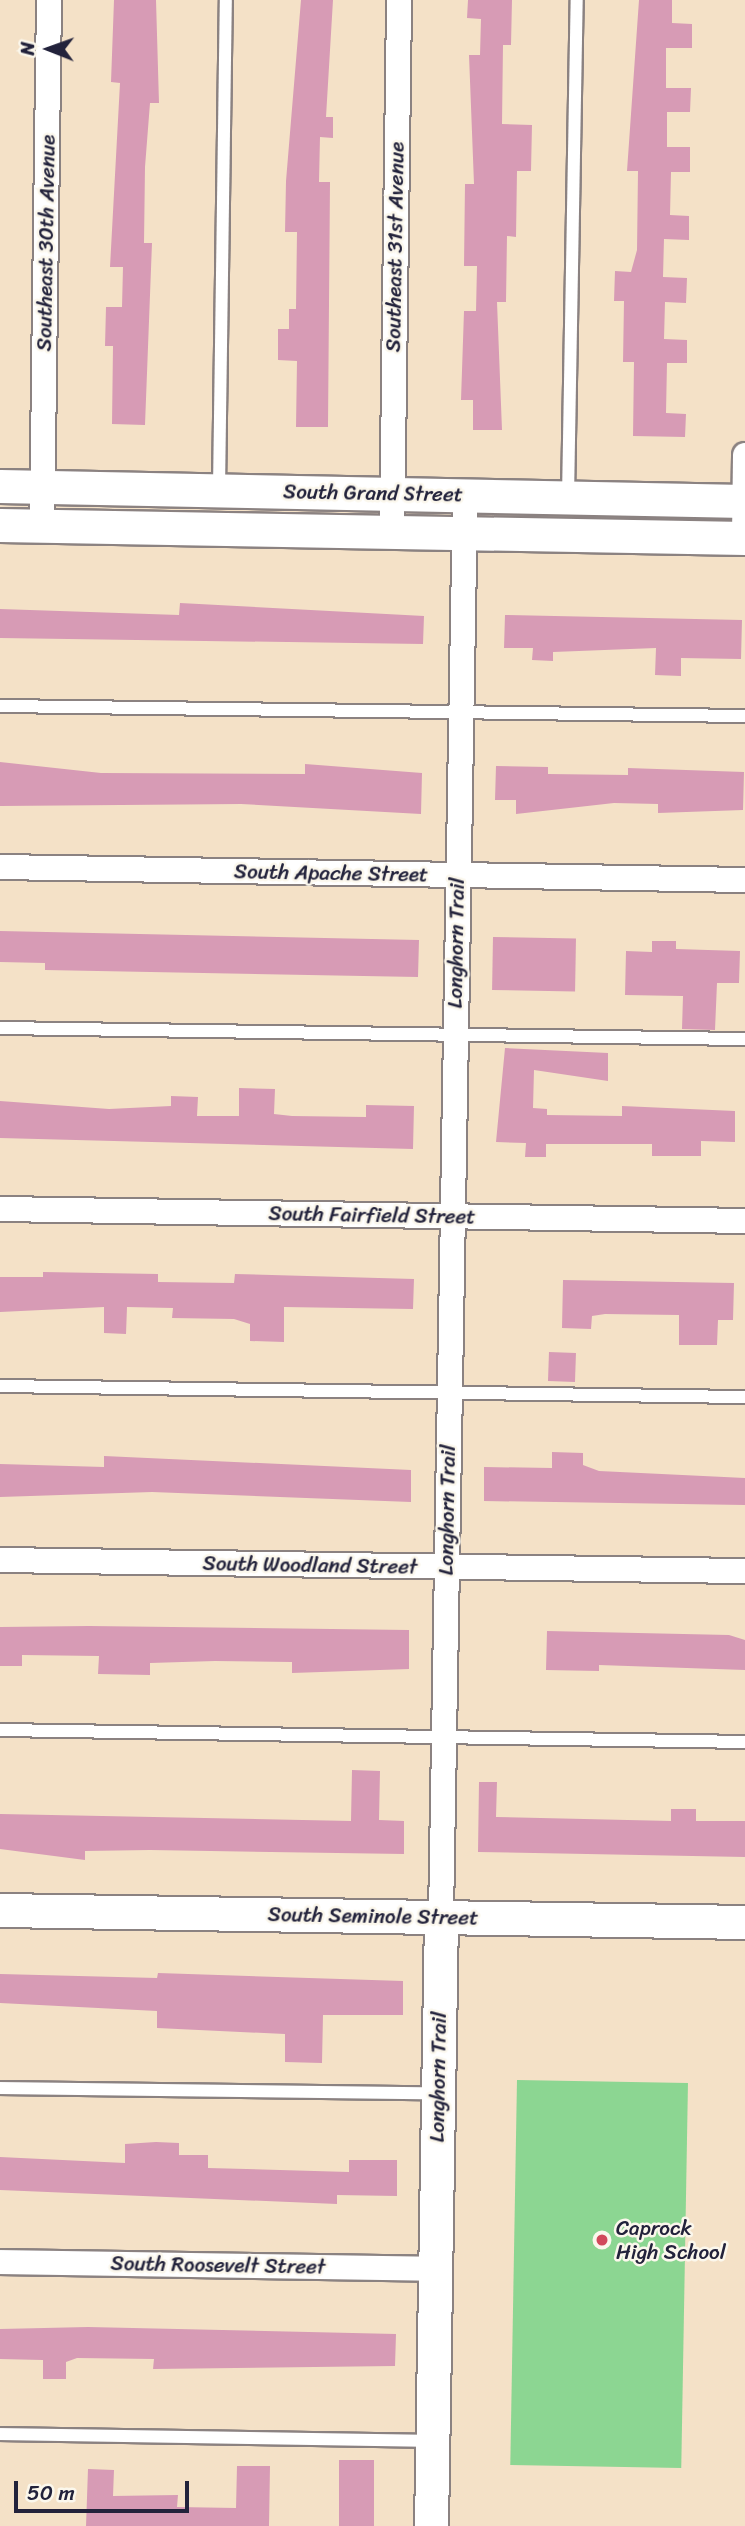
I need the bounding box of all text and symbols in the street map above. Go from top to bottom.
north arrow [14,14,84,84]
text: N [11,42,44,56]
street label: Southeast 30th Avenue [32,134,60,352]
street label: Southeast 31st Avenue [381,141,409,353]
street label: South Grand Street [282,479,464,507]
street label: South Apache Street [233,859,429,887]
street label: Longhorn Trail [442,878,470,1008]
street label: South Fairfield Street [269,1201,475,1229]
street label: Longhorn Trail [433,1445,461,1575]
street label: South Woodland Street [202,1551,418,1579]
street label: South Seminole Street [267,1902,479,1930]
street label: Longhorn Trail [424,2012,452,2142]
place label: Caprock High School [616,2215,726,2265]
marker: Caprock High School [594,2232,610,2248]
street label: South Roosevelt Street [109,2251,327,2279]
scale bar [18,2466,192,2510]
text: 50 m [27,2474,75,2512]

